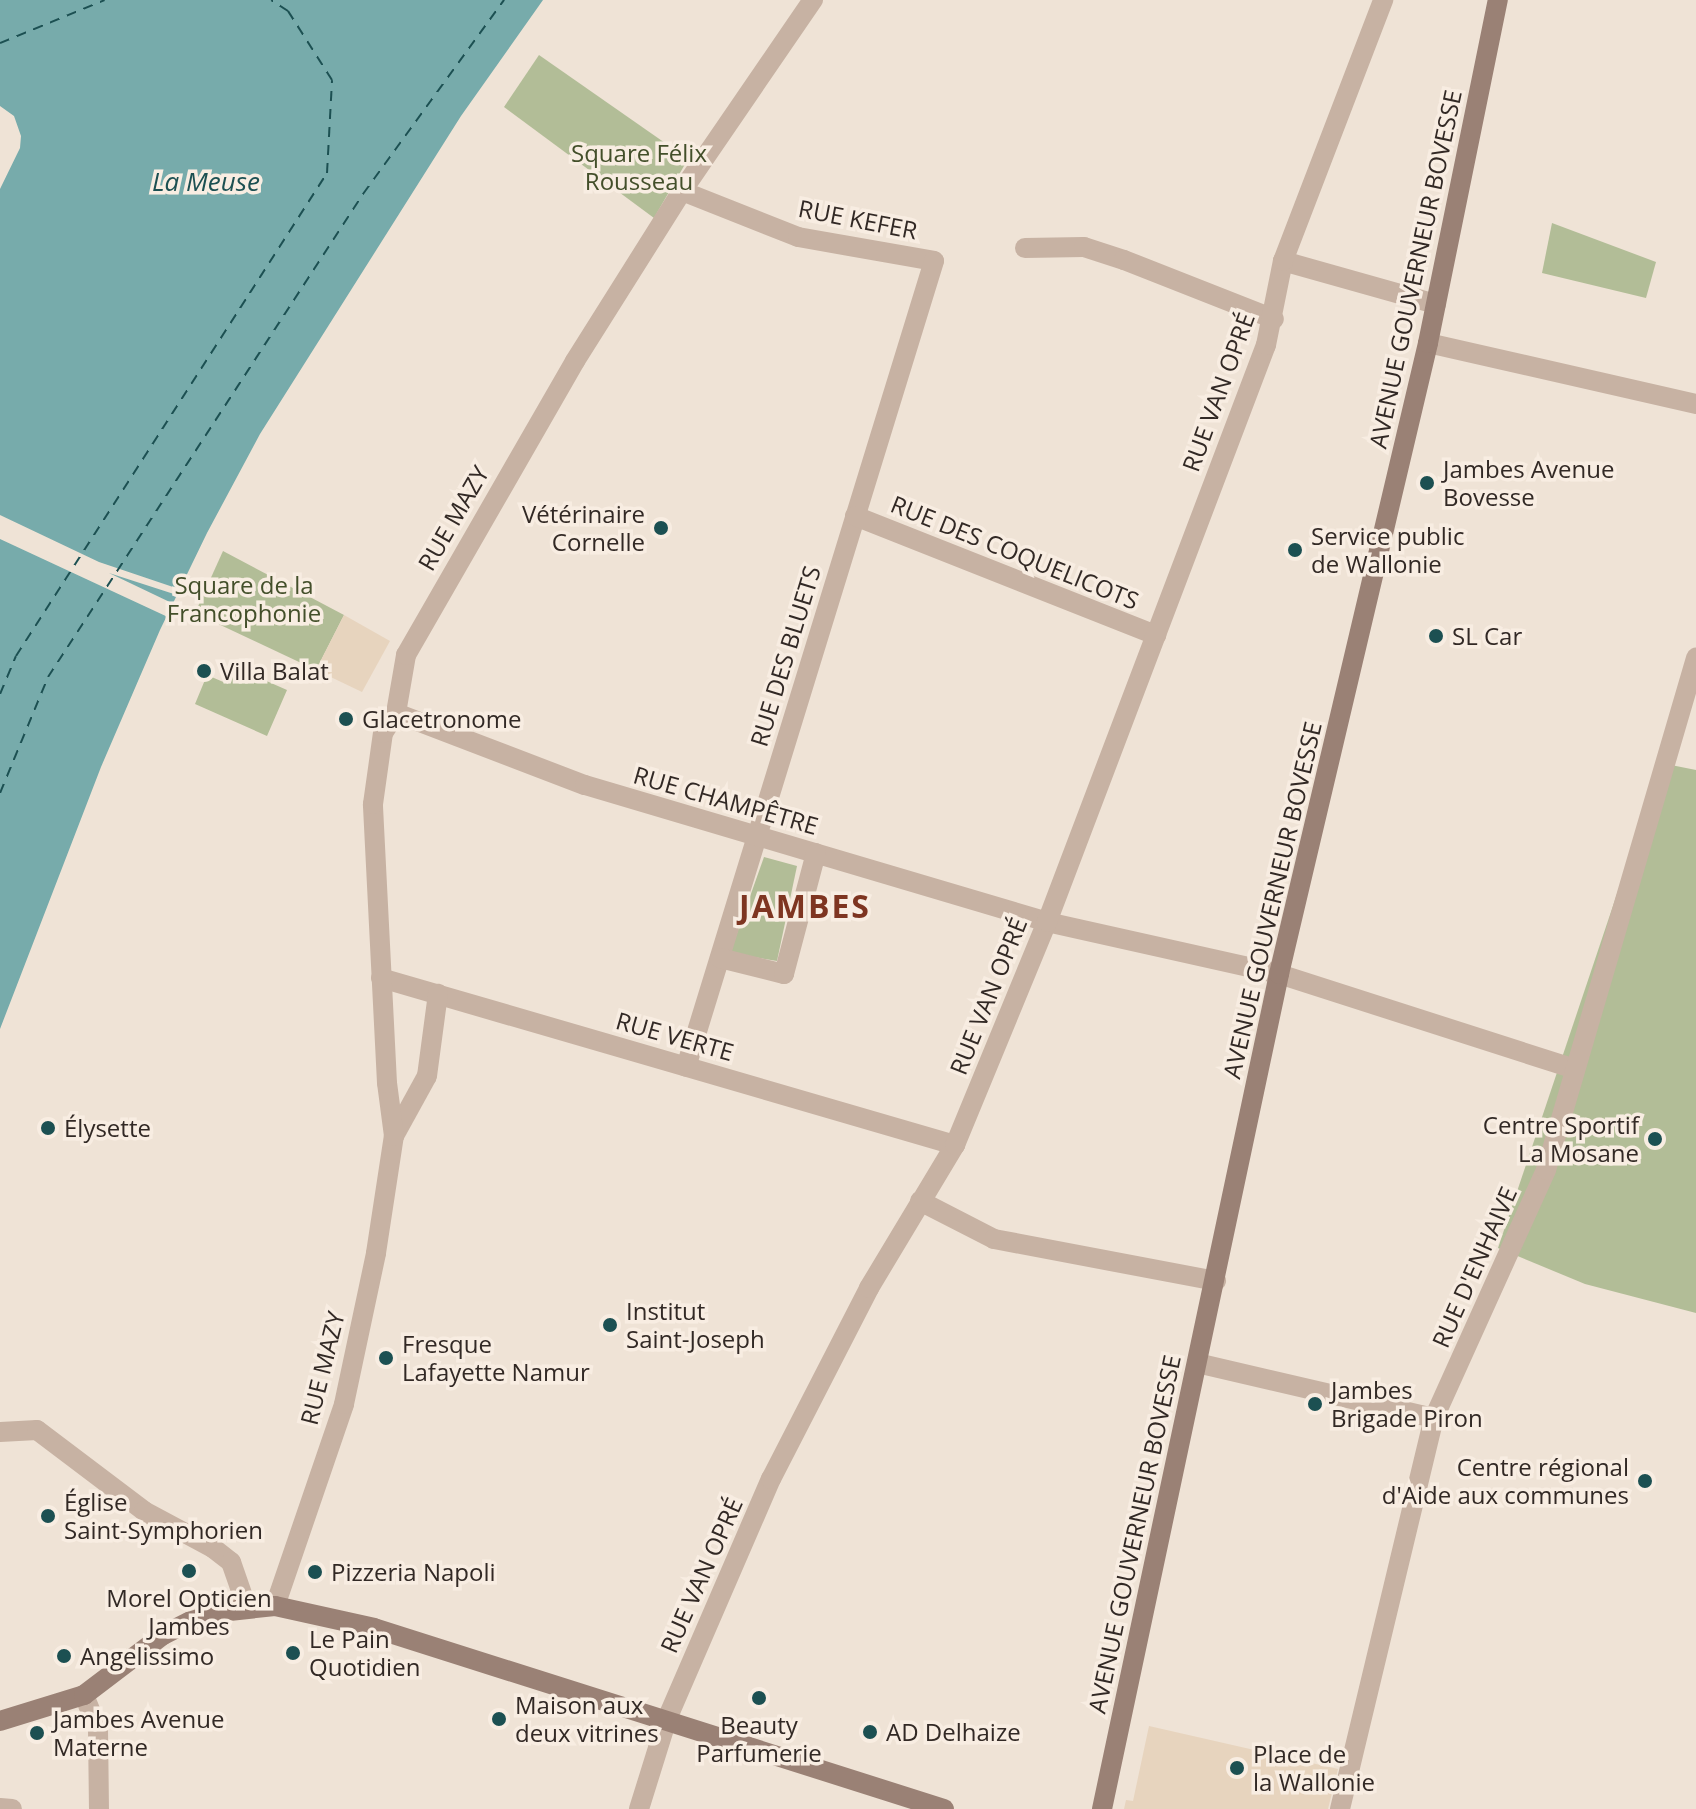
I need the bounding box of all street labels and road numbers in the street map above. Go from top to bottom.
street label: AVENUE GOUVERNEUR BOVESSE [1363,87,1467,451]
street label: RUE KEFER [796,193,920,245]
street label: RUE VAN OPRÉ [1176,309,1260,475]
street label: RUE MAZY [412,461,494,575]
street label: RUE DES COQUELICOTS [887,489,1143,615]
street label: RUE DES BLUETS [744,562,826,750]
street label: AVENUE GOUVERNEUR BOVESSE [1217,719,1327,1081]
street label: RUE CHAMPÊTRE [630,760,822,840]
street label: RUE VAN OPRÉ [943,913,1033,1079]
street label: RUE VERTE [613,1005,737,1067]
street label: RUE D'ENHAIVE [1426,1182,1522,1352]
street label: RUE MAZY [294,1308,350,1428]
street label: AVENUE GOUVERNEUR BOVESSE [1082,1352,1186,1716]
street label: RUE VAN OPRÉ [654,1493,748,1657]

